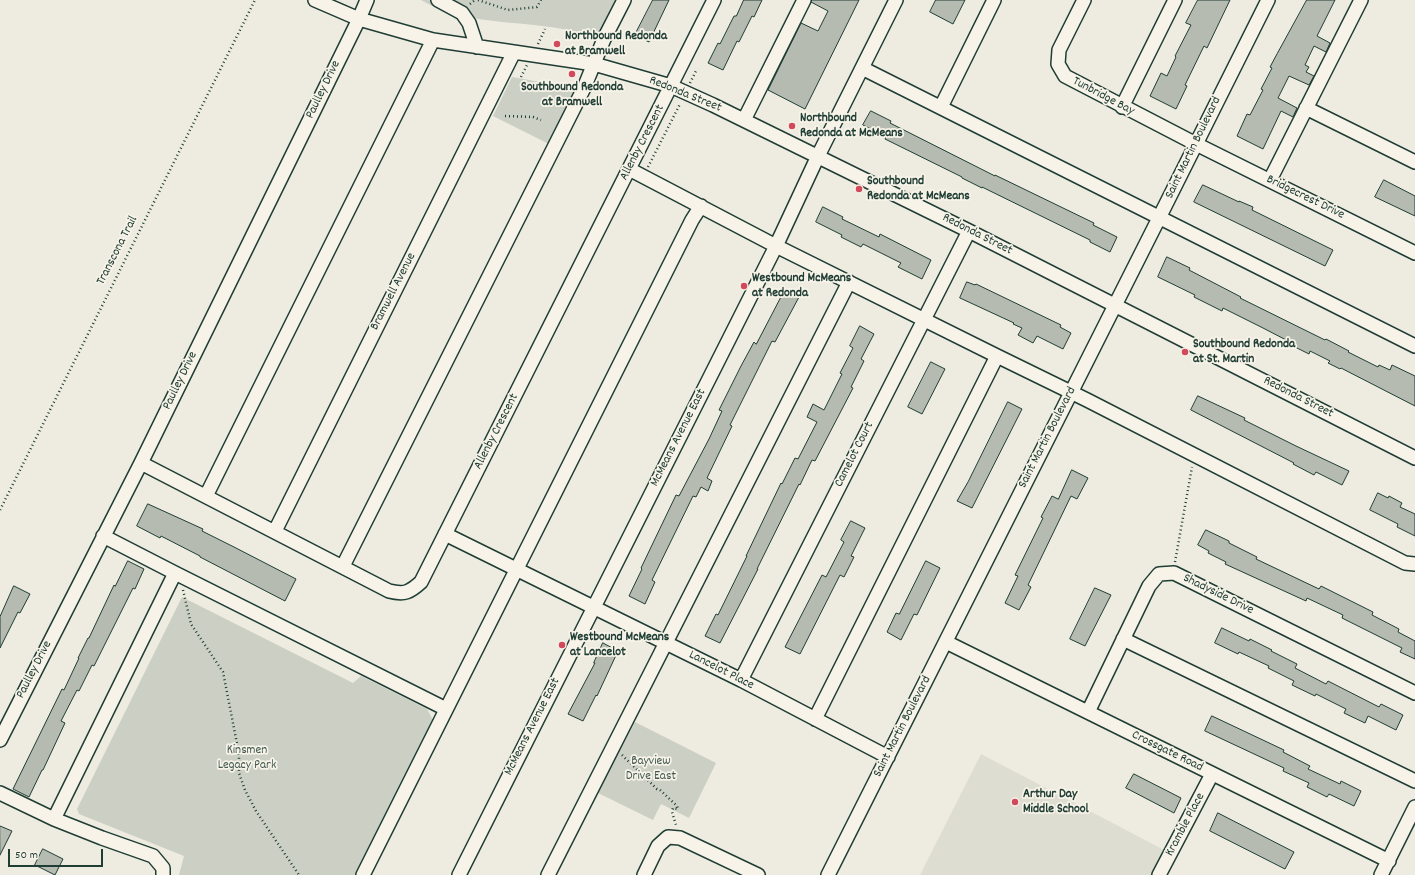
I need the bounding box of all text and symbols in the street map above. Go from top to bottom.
place label: Northbound Redonda at Bramwell [565,29,667,60]
marker: Northbound Redonda at Bramwell [552,39,562,49]
street label: Paulley Drive [303,58,345,122]
marker: Southbound Redonda at Bramwell [567,69,577,79]
street label: Redonda Street [647,73,723,117]
street label: Tunbridge Bay [1069,74,1137,120]
place label: Southbound Redonda at Bramwell [521,80,623,111]
street label: Saint Martin Boulevard [1163,94,1225,202]
street label: Allenby Crescent [617,102,669,184]
place label: Northbound Redonda at McMeans [800,111,903,142]
marker: Northbound Redonda at McMeans [787,121,797,131]
street label: Bridgecrest Drive [1263,172,1347,224]
place label: Southbound Redonda at McMeans [867,174,970,205]
marker: Southbound Redonda at McMeans [854,184,864,194]
street label: Redonda Street [939,211,1015,259]
street label: Transcona Trail [94,214,142,288]
street label: Bramwell Avenue [368,251,420,333]
place label: Westbound McMeans at Redonda [752,271,851,302]
marker: Westbound McMeans at Redonda [739,281,749,291]
place label: Southbound Redonda at St. Martin [1193,337,1295,368]
marker: Southbound Redonda at St. Martin [1180,347,1190,357]
street label: Paulley Drive [160,349,202,413]
street label: Redonda Street [1260,374,1336,422]
street label: Saint Martin Boulevard [1016,385,1080,491]
street label: McMeans Avenue East [648,387,710,489]
street label: Allenby Crescent [471,391,523,473]
street label: Camelot Court [832,420,878,490]
street label: Shadyside Drive [1180,571,1256,619]
place label: Westbound McMeans at Lancelot [570,630,669,661]
street label: Paulley Drive [14,638,56,702]
marker: Westbound McMeans at Lancelot [557,640,567,650]
street label: Lancelot Place [686,648,756,694]
street label: Saint Martin Boulevard [871,674,935,780]
street label: McMeans Avenue East [502,676,564,778]
street label: Crossgate Road [1129,728,1205,776]
park label: Kinsmen Legacy Park [218,743,276,774]
park label: Bayview Drive East [626,754,676,785]
place label: Arthur Day Middle School [1023,787,1089,818]
street label: Kramble Place [1163,791,1209,859]
marker: Arthur Day Middle School [1010,797,1020,807]
scale bar [10,841,105,867]
text: 50 m [15,847,38,864]

